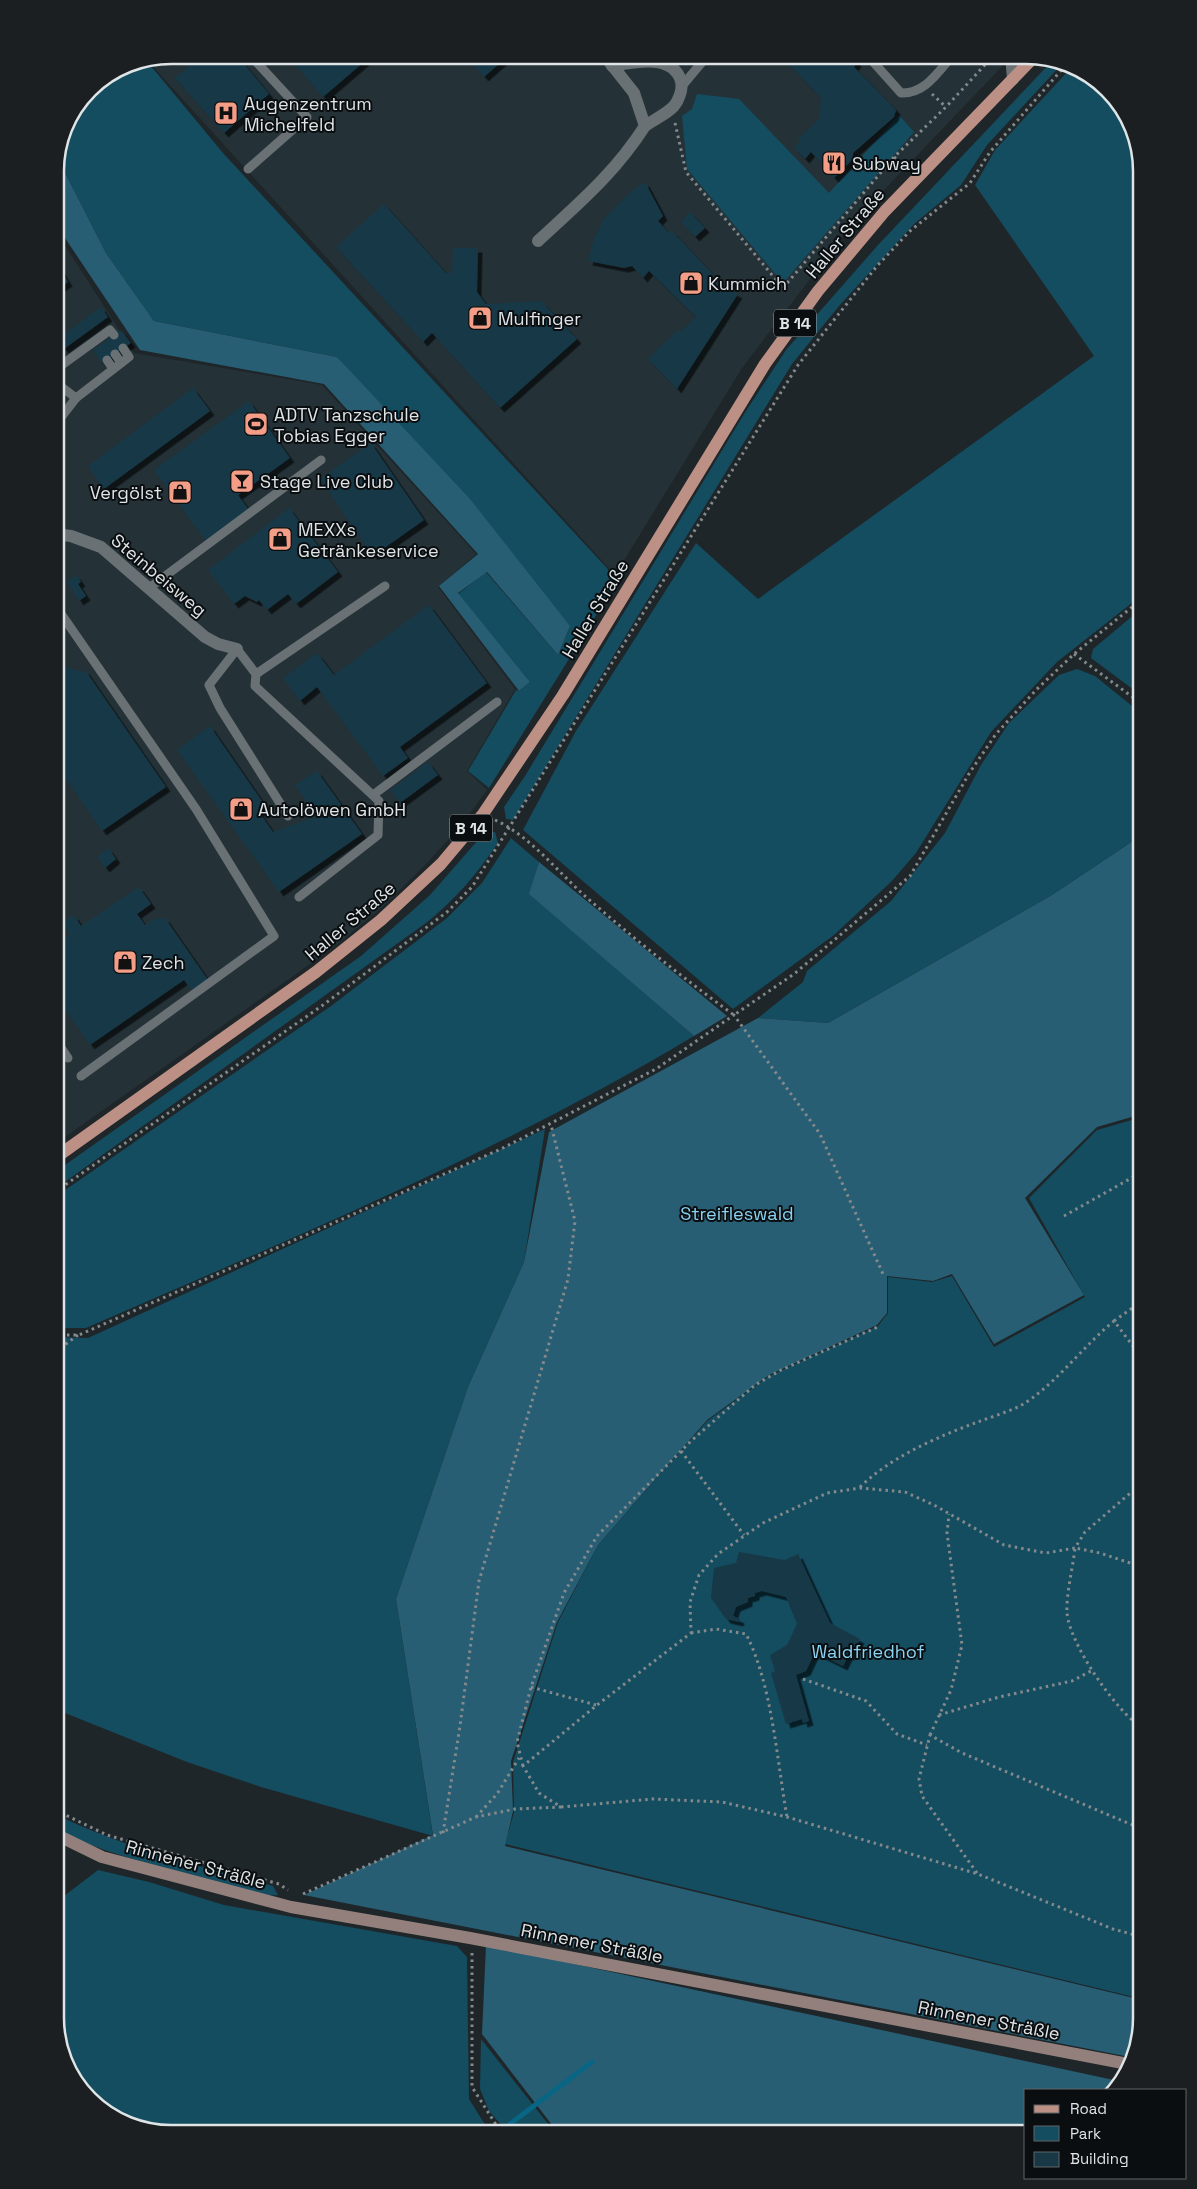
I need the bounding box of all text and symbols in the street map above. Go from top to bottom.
place label: Augenzentrum Michelfeld [244,92,372,136]
hospital icon: Augenzentrum Michelfeld [213,100,239,126]
restaurant icon: Subway [821,150,847,176]
place label: Subway [852,152,921,175]
street label: Haller Straße [800,183,890,283]
shop icon: Kummich [678,270,704,296]
place label: Kummich [708,272,787,295]
shop icon: Mulfinger [467,305,493,331]
place label: Mulfinger [498,307,581,330]
road number: B 14 [774,309,816,336]
place label: ADTV Tanzschule Tobias Egger [274,403,419,447]
sports icon: ADTV Tanzschule Tobias Egger [243,411,269,437]
bar icon: Stage Live Club [229,468,255,494]
place label: Stage Live Club [260,470,394,493]
shop icon: Vergölst [167,479,193,505]
place label: Vergölst [90,481,162,504]
place label: MEXXs Getränkeservice [298,518,439,562]
shop icon: MEXXs Getränkeservice [267,526,293,552]
street label: Steinbeisweg [107,528,211,622]
street label: Haller Straße [557,555,633,663]
shop icon: Autolöwen GmbH [228,796,254,822]
place label: Autolöwen GmbH [258,798,406,821]
road number: B 14 [450,814,492,841]
street label: Haller Straße [300,876,400,966]
shop icon: Zech [112,949,138,975]
place label: Zech [142,951,185,974]
park label: Streifleswald [680,1202,794,1225]
park label: Waldfriedhof [811,1640,925,1663]
street label: Rinnener Sträßle [123,1834,269,1894]
street label: Rinnener Sträßle [519,1918,665,1968]
street label: Rinnener Sträßle [916,1995,1062,2045]
legend [1024,2089,1187,2179]
text: Road [1070,2099,1107,2118]
text: Park [1070,2124,1101,2143]
text: Building [1070,2149,1129,2168]

